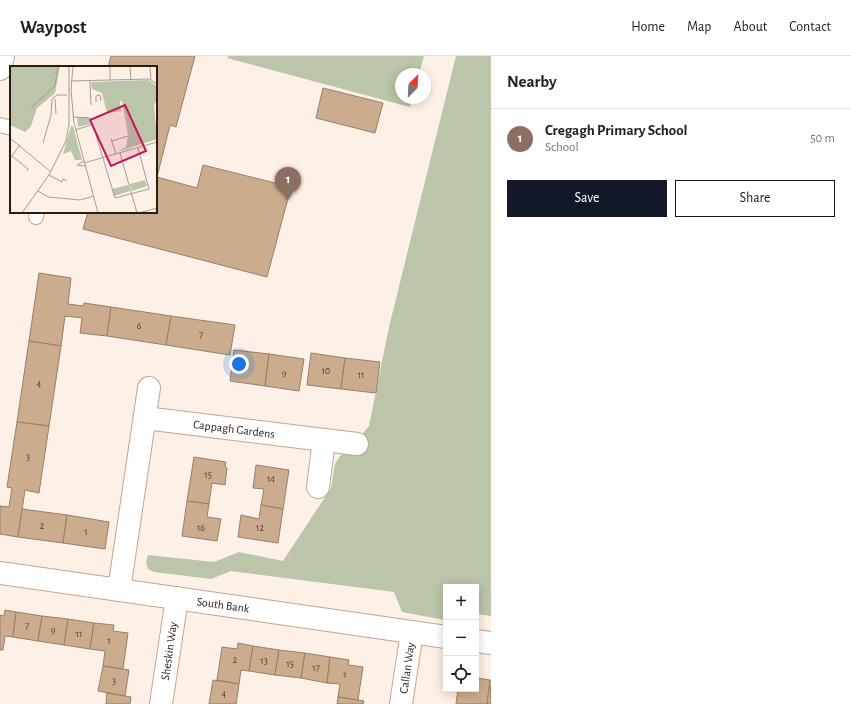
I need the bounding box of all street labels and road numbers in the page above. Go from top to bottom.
street label: Cappagh Gardens [192,418,276,440]
street label: South Bank [196,595,251,615]
street label: Sheskin Way [159,621,180,681]
street label: Callan Way [397,641,418,695]

